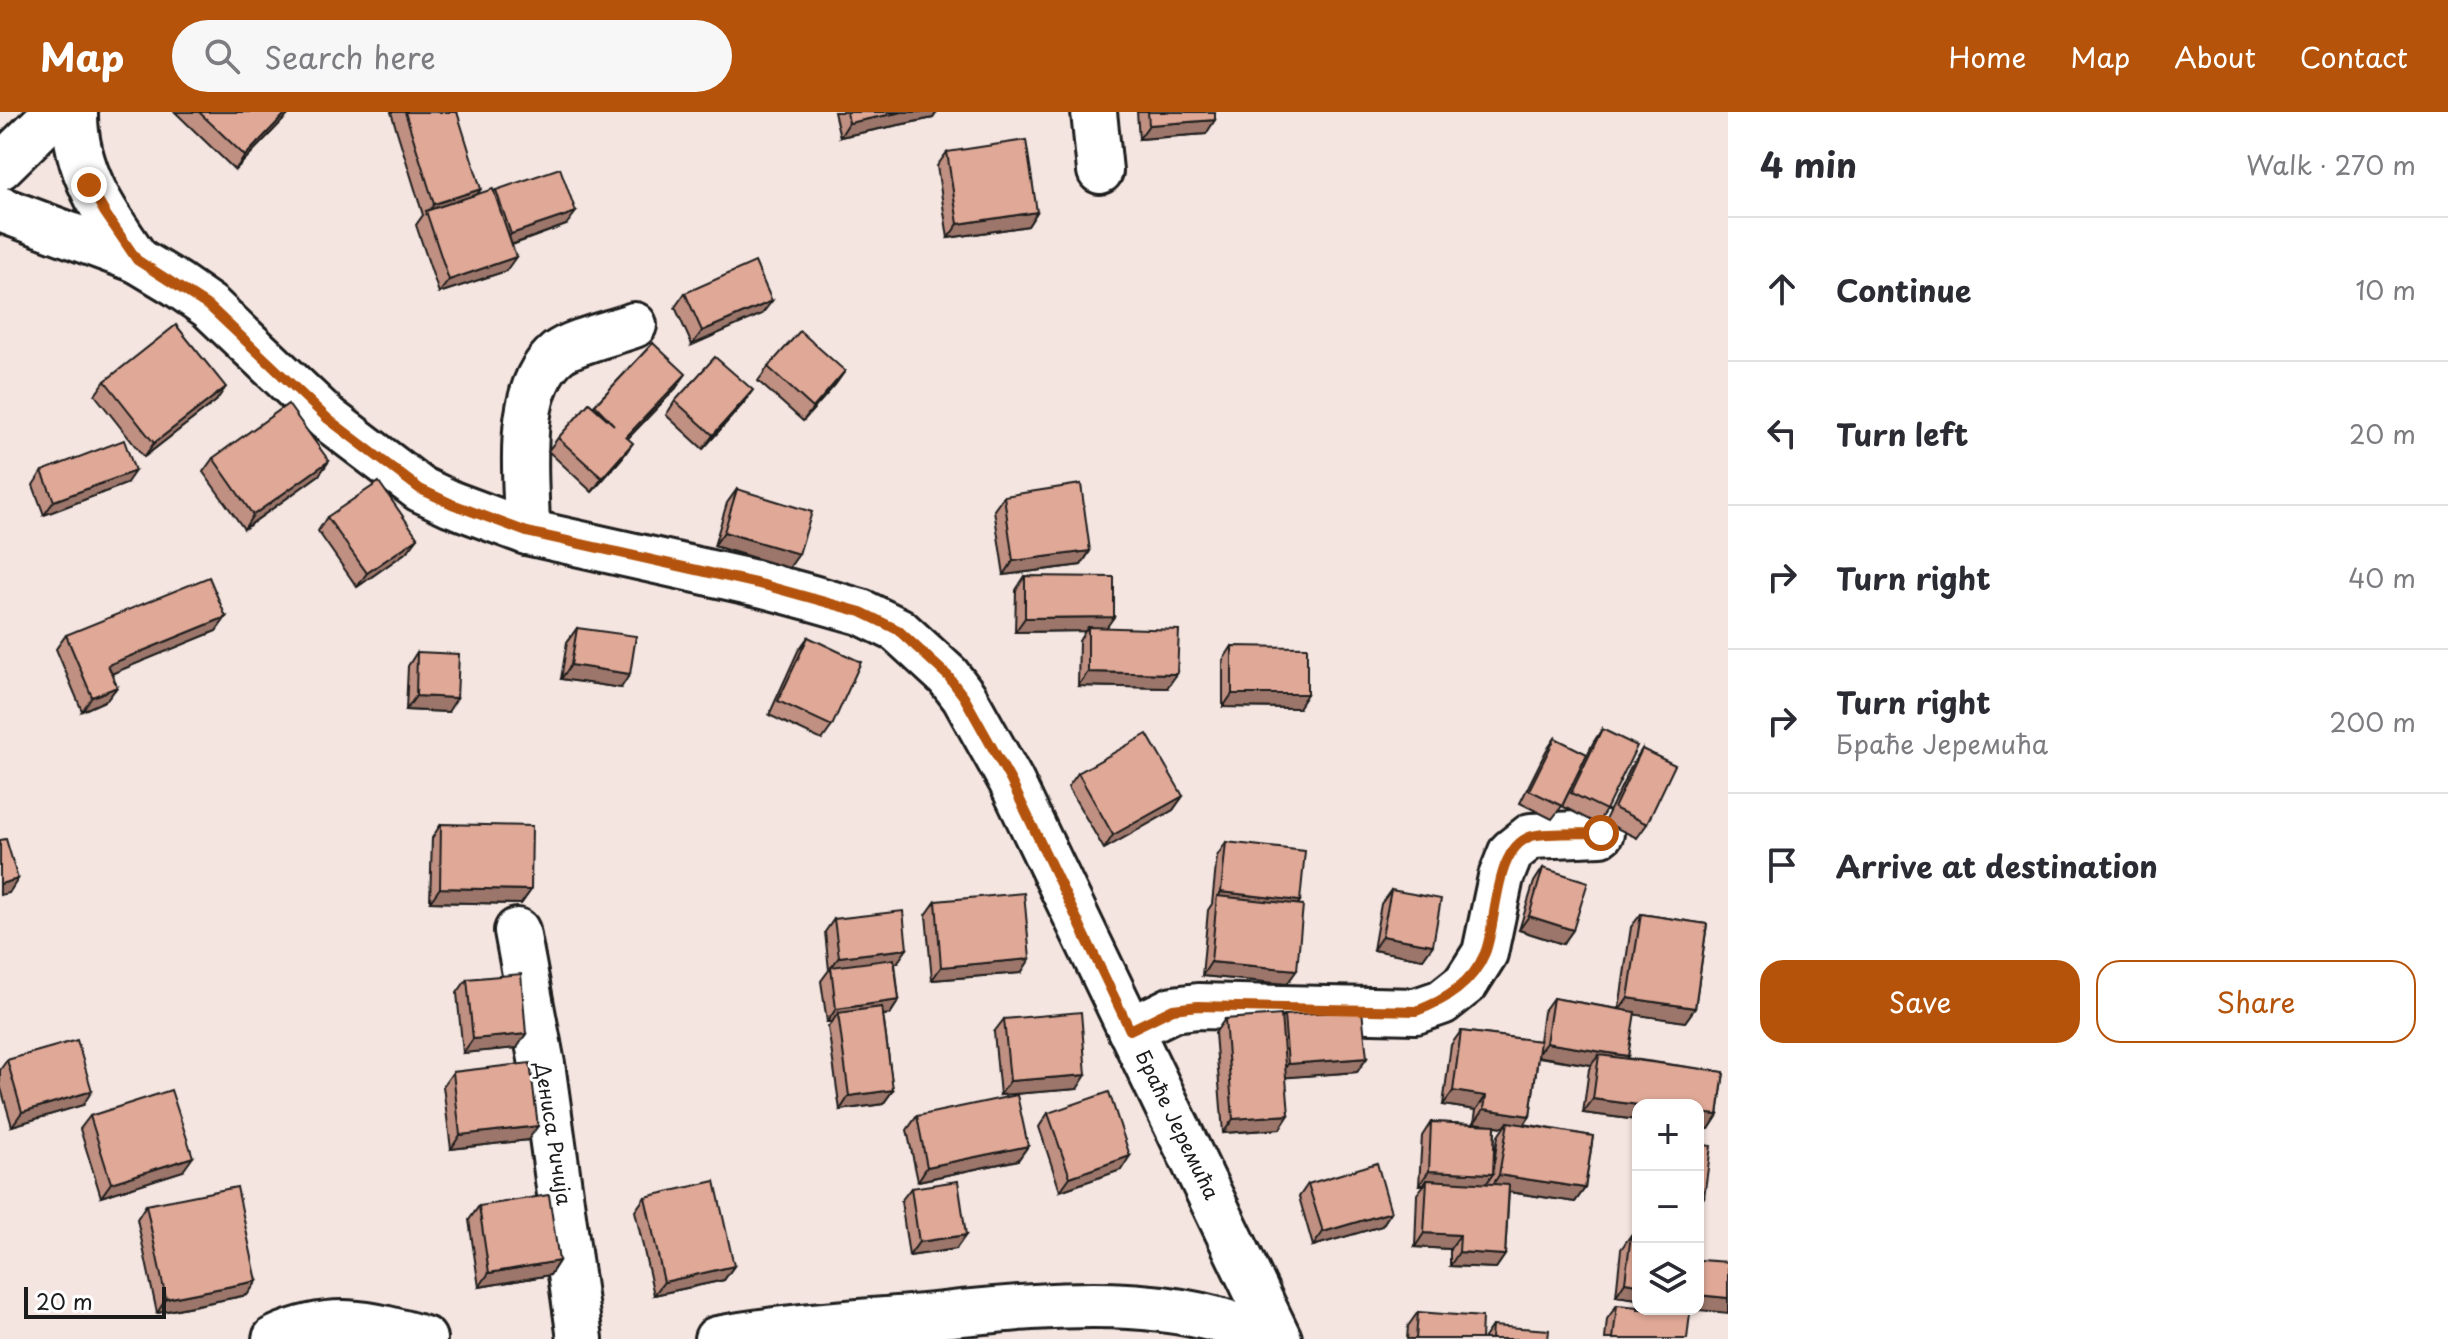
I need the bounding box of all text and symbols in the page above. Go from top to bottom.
search box [172,20,732,92]
text: Map [40,28,124,85]
icon: search [200,34,244,78]
text: Search here [264,34,436,79]
text: Home [1948,35,2026,78]
text: Map [2070,35,2130,78]
text: About [2174,35,2256,78]
text: Contact [2300,35,2408,78]
text: 4 min [1760,138,1857,190]
text: Walk · 270 m [2246,145,2416,184]
route end [71,167,107,203]
icon: ahead [1760,267,1804,311]
text: Continue [1836,267,1971,312]
text: 10 m [2355,270,2416,309]
icon: left [1760,411,1804,455]
text: Turn left [1836,411,1968,456]
text: 20 m [2349,414,2416,453]
icon: right [1760,555,1804,599]
text: Turn right [1836,555,1991,600]
text: 40 m [2348,558,2416,597]
text: Turn right [1836,679,1991,724]
icon: right [1760,699,1804,743]
text: 200 m [2329,702,2416,741]
text: Браће Јеремића [1836,724,2048,763]
route start [1583,815,1619,851]
icon: arrive [1760,843,1804,887]
text: Arrive at destination [1836,843,2158,888]
button: Save [1760,960,2080,1043]
button: Share [2096,960,2416,1043]
street label: Браће Јеремића [1129,1045,1227,1205]
street label: Дениса Ричија [528,1060,580,1208]
map controls [1632,1099,1704,1315]
button: + [1632,1099,1704,1171]
button: − [1632,1171,1704,1243]
button: layers [1632,1243,1704,1315]
scale bar [24,1283,166,1319]
text: 20 m [36,1284,93,1317]

